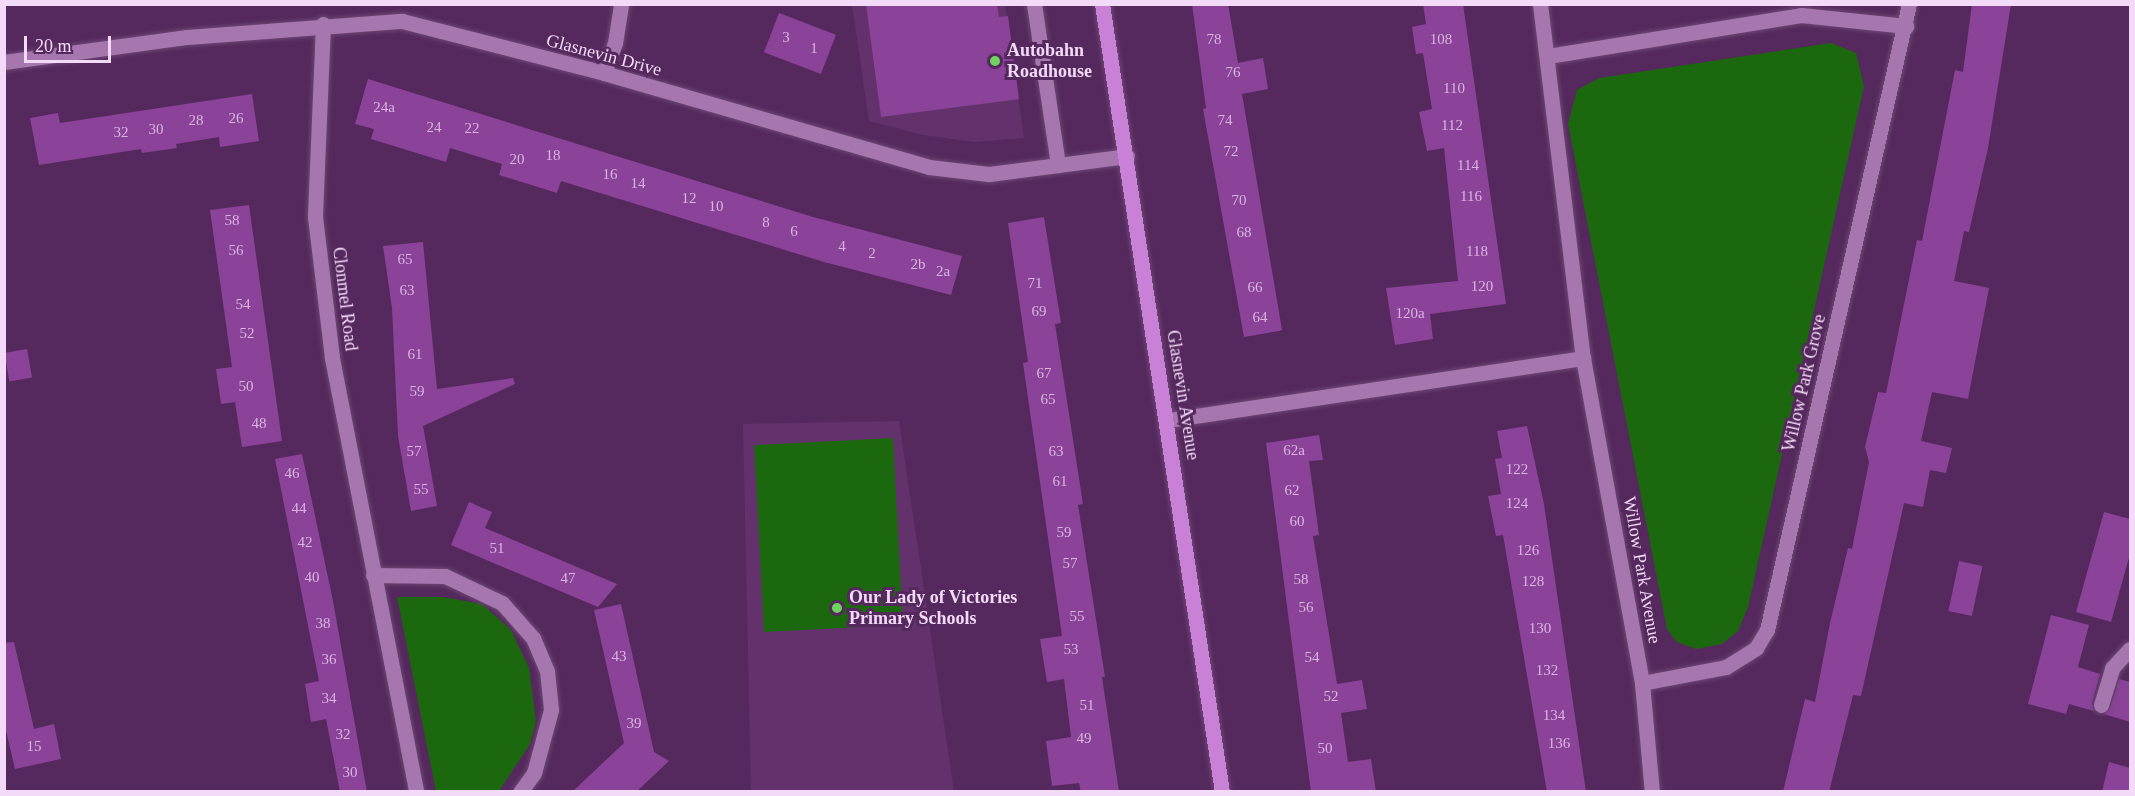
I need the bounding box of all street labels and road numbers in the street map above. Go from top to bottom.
street label: Glasnevin Drive [544,29,664,81]
street label: Clonmel Road [328,246,362,352]
street label: Willow Park Grove [1778,312,1830,454]
street label: Glasnevin Avenue [1162,328,1204,462]
street label: Willow Park Avenue [1618,494,1666,646]

